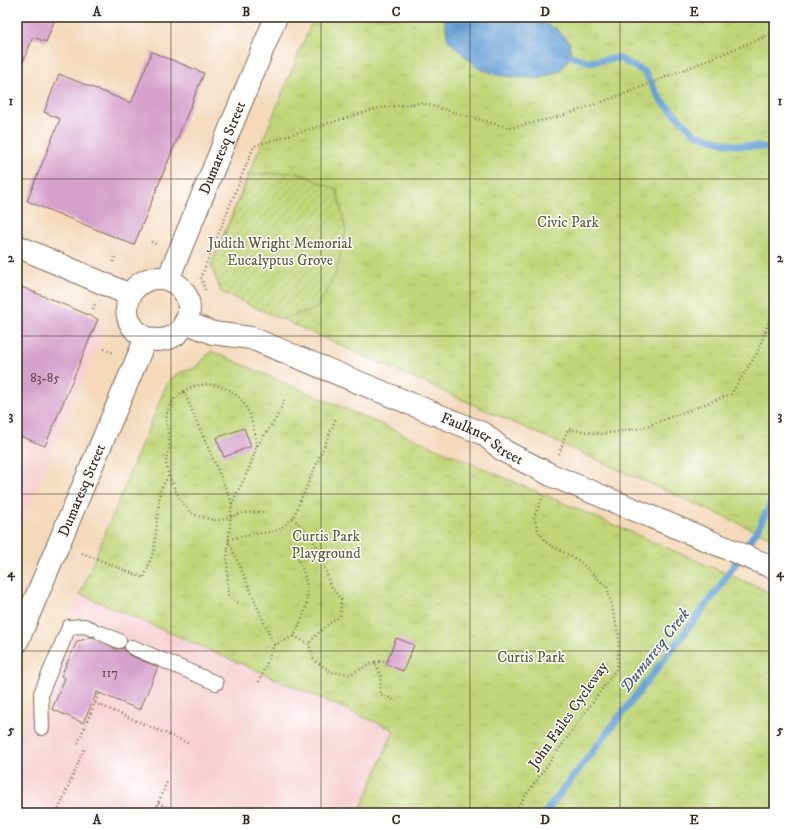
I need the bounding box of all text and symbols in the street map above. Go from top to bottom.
text: A [92,4,102,20]
text: B [242,4,250,20]
text: C [392,4,401,20]
text: D [540,4,550,20]
text: E [689,4,699,20]
text: 1 [9,93,14,109]
text: 1 [778,93,783,109]
street label: Dumaresq Street [195,98,250,197]
park label: Civic Park [537,213,600,232]
park label: Judith Wright Memorial Eucalyptus Grove [206,234,353,270]
text: 2 [8,250,15,266]
text: 2 [777,250,784,266]
house number: 83-85 [30,370,60,386]
text: 3 [9,408,14,424]
street label: Faulkner Street [438,408,527,469]
text: 3 [778,408,783,424]
street label: Dumaresq Street [54,441,110,540]
park label: Curtis Park Playground [291,527,361,563]
text: 4 [6,565,15,582]
text: 4 [775,565,784,582]
water label: Dumaresq Creek [616,604,694,697]
park label: Curtis Park [497,648,565,667]
street label: John Failes Cycleway [523,657,613,774]
house number: 117 [102,665,118,681]
text: 5 [7,722,15,738]
text: 5 [776,722,784,738]
text: A [92,812,102,828]
text: B [242,812,250,828]
text: C [392,812,401,828]
text: D [540,812,550,828]
text: E [689,812,699,828]

